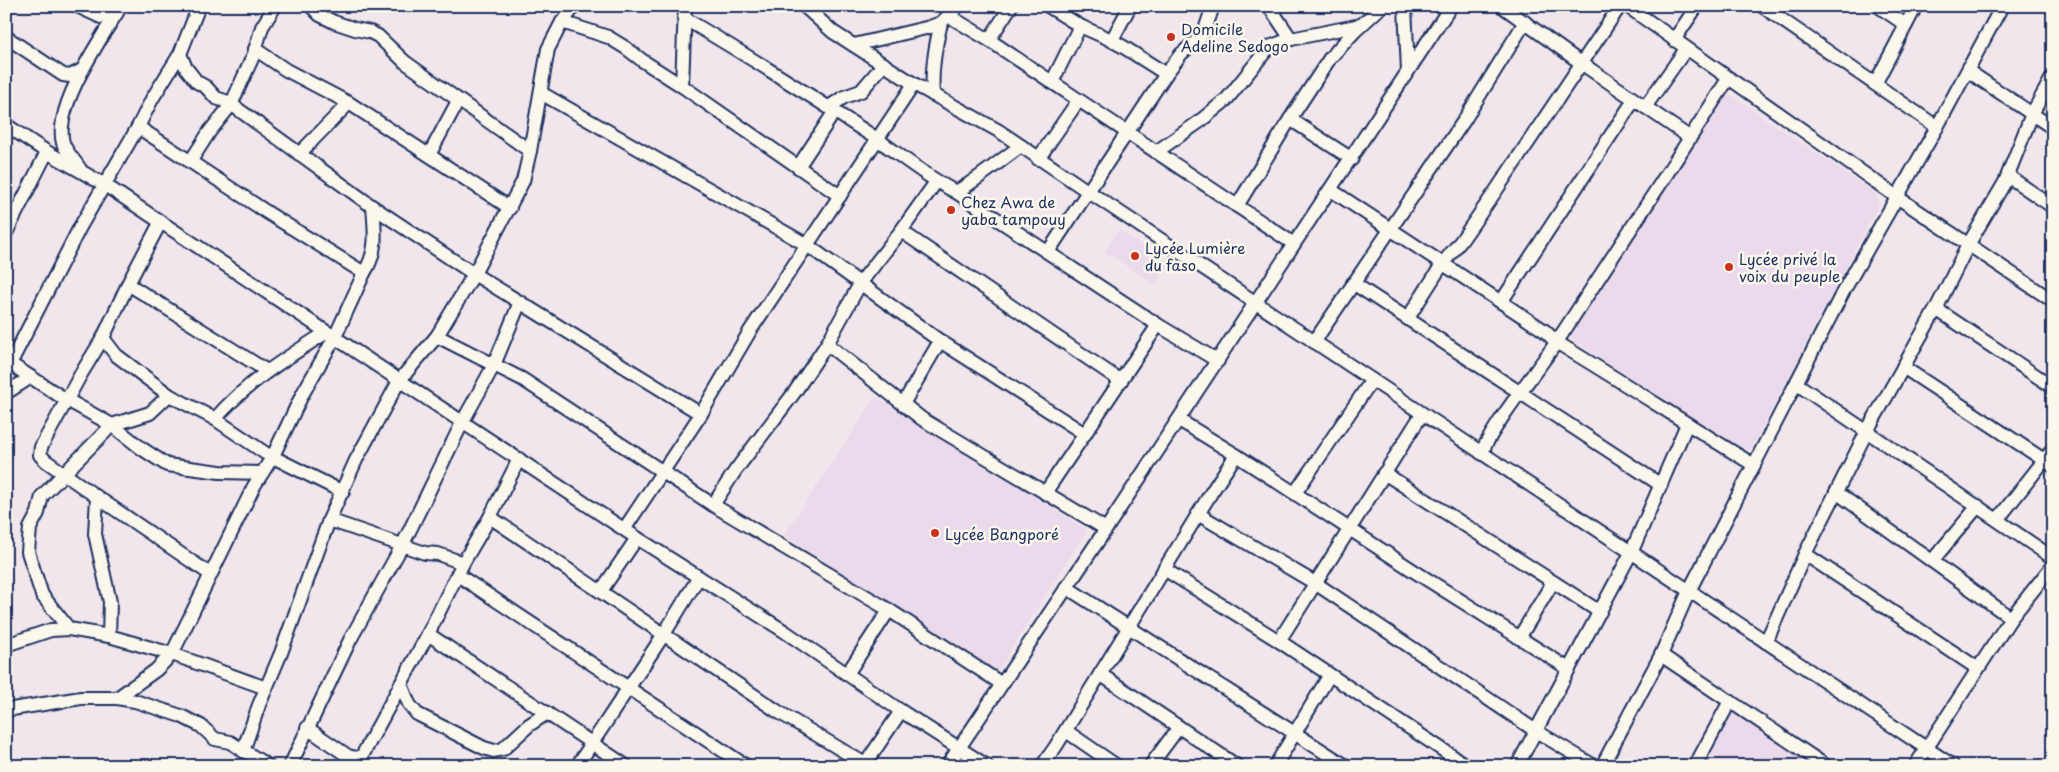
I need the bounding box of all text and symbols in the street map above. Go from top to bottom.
place label: Domicile Adeline Sedogo [1181,17,1289,57]
marker: Domicile Adeline Sedogo [1165,31,1177,43]
place label: Chez Awa de yaba tampouy [961,190,1066,230]
marker: Chez Awa de yaba tampouy [945,204,957,216]
place label: Lycée Lumière du faso [1145,236,1246,276]
place label: Lycée privé la voix du peuple [1739,247,1841,287]
marker: Lycée Lumière du faso [1129,250,1141,262]
marker: Lycée privé la voix du peuple [1723,261,1735,273]
place label: Lycée Bangporé [945,522,1059,545]
marker: Lycée Bangporé [929,527,941,539]

